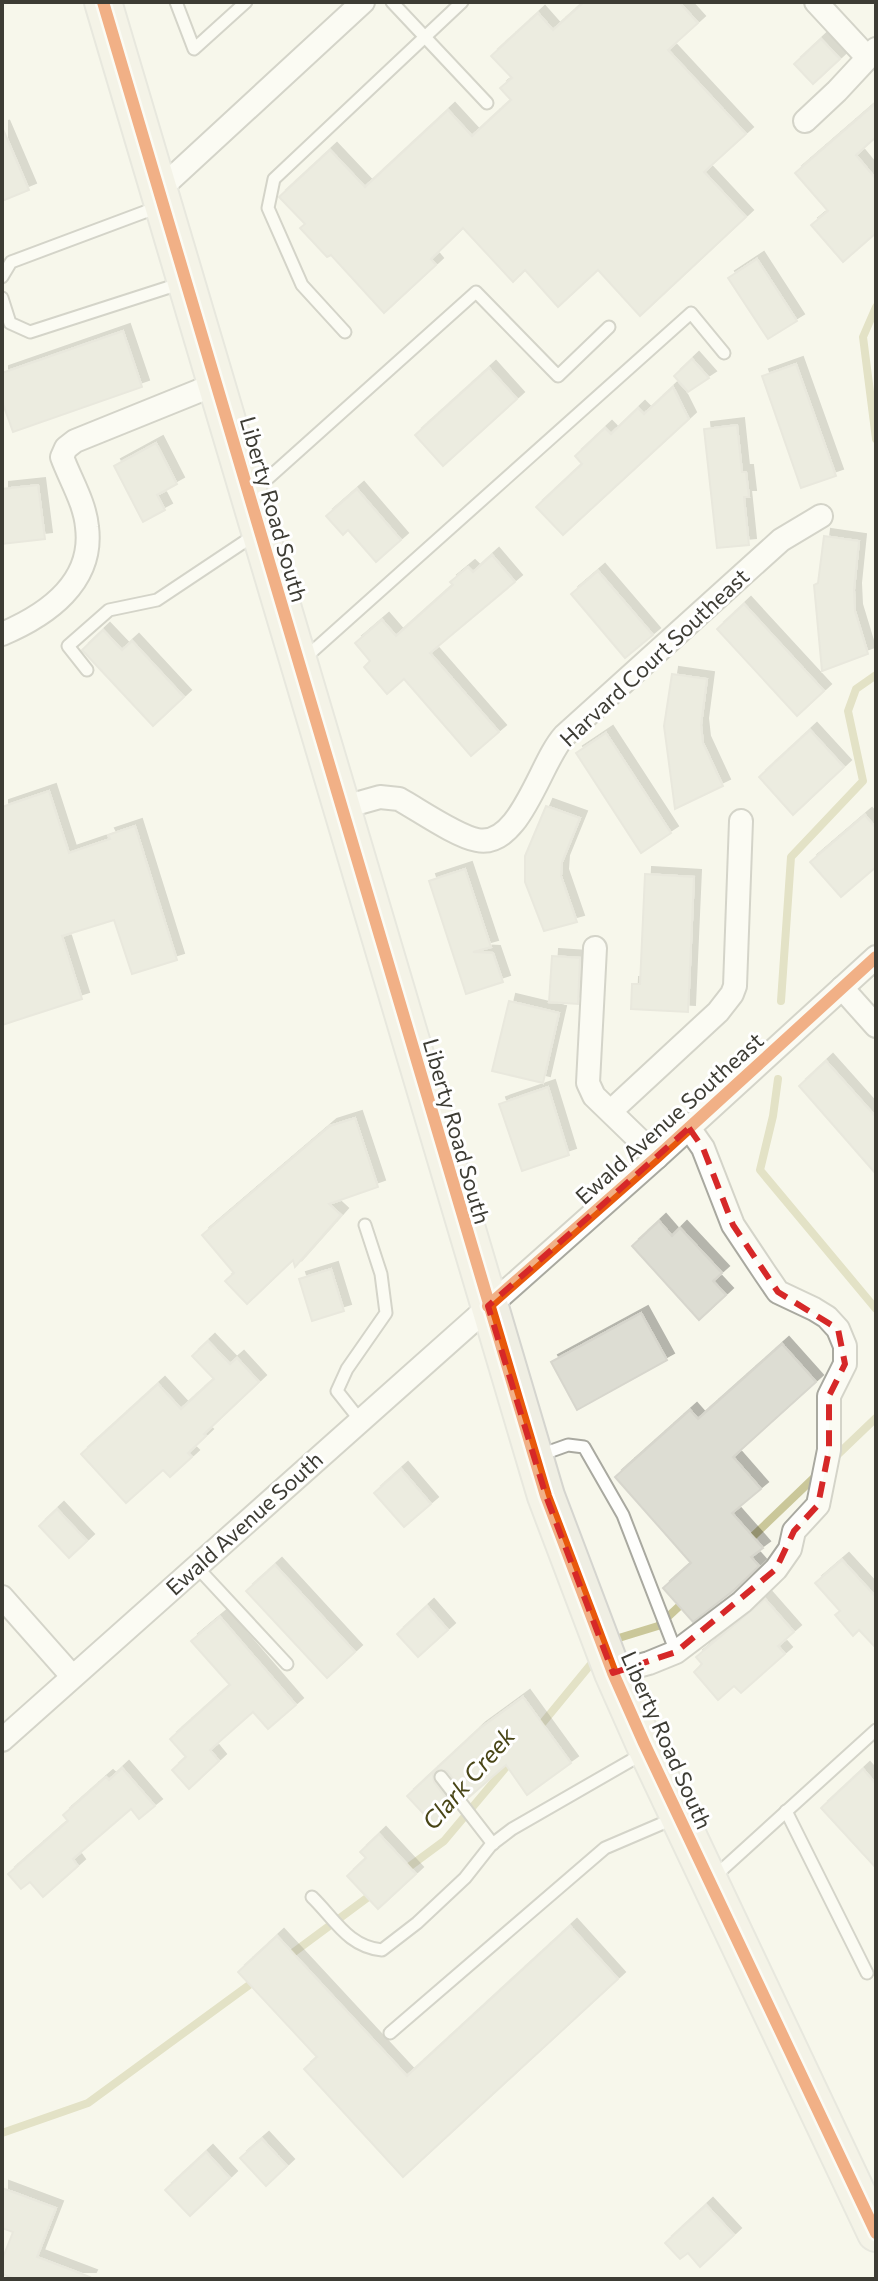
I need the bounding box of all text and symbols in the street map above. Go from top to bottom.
street label: Liberty Road South [235,413,313,605]
street label: Harvard Court Southeast [554,562,754,752]
street label: Ewald Avenue Southeast [569,1026,769,1210]
street label: Liberty Road South [418,1035,496,1227]
street label: Ewald Avenue South [160,1446,328,1600]
street label: Liberty Road South [616,1647,718,1833]
water label: Clark Creek [416,1720,521,1835]

